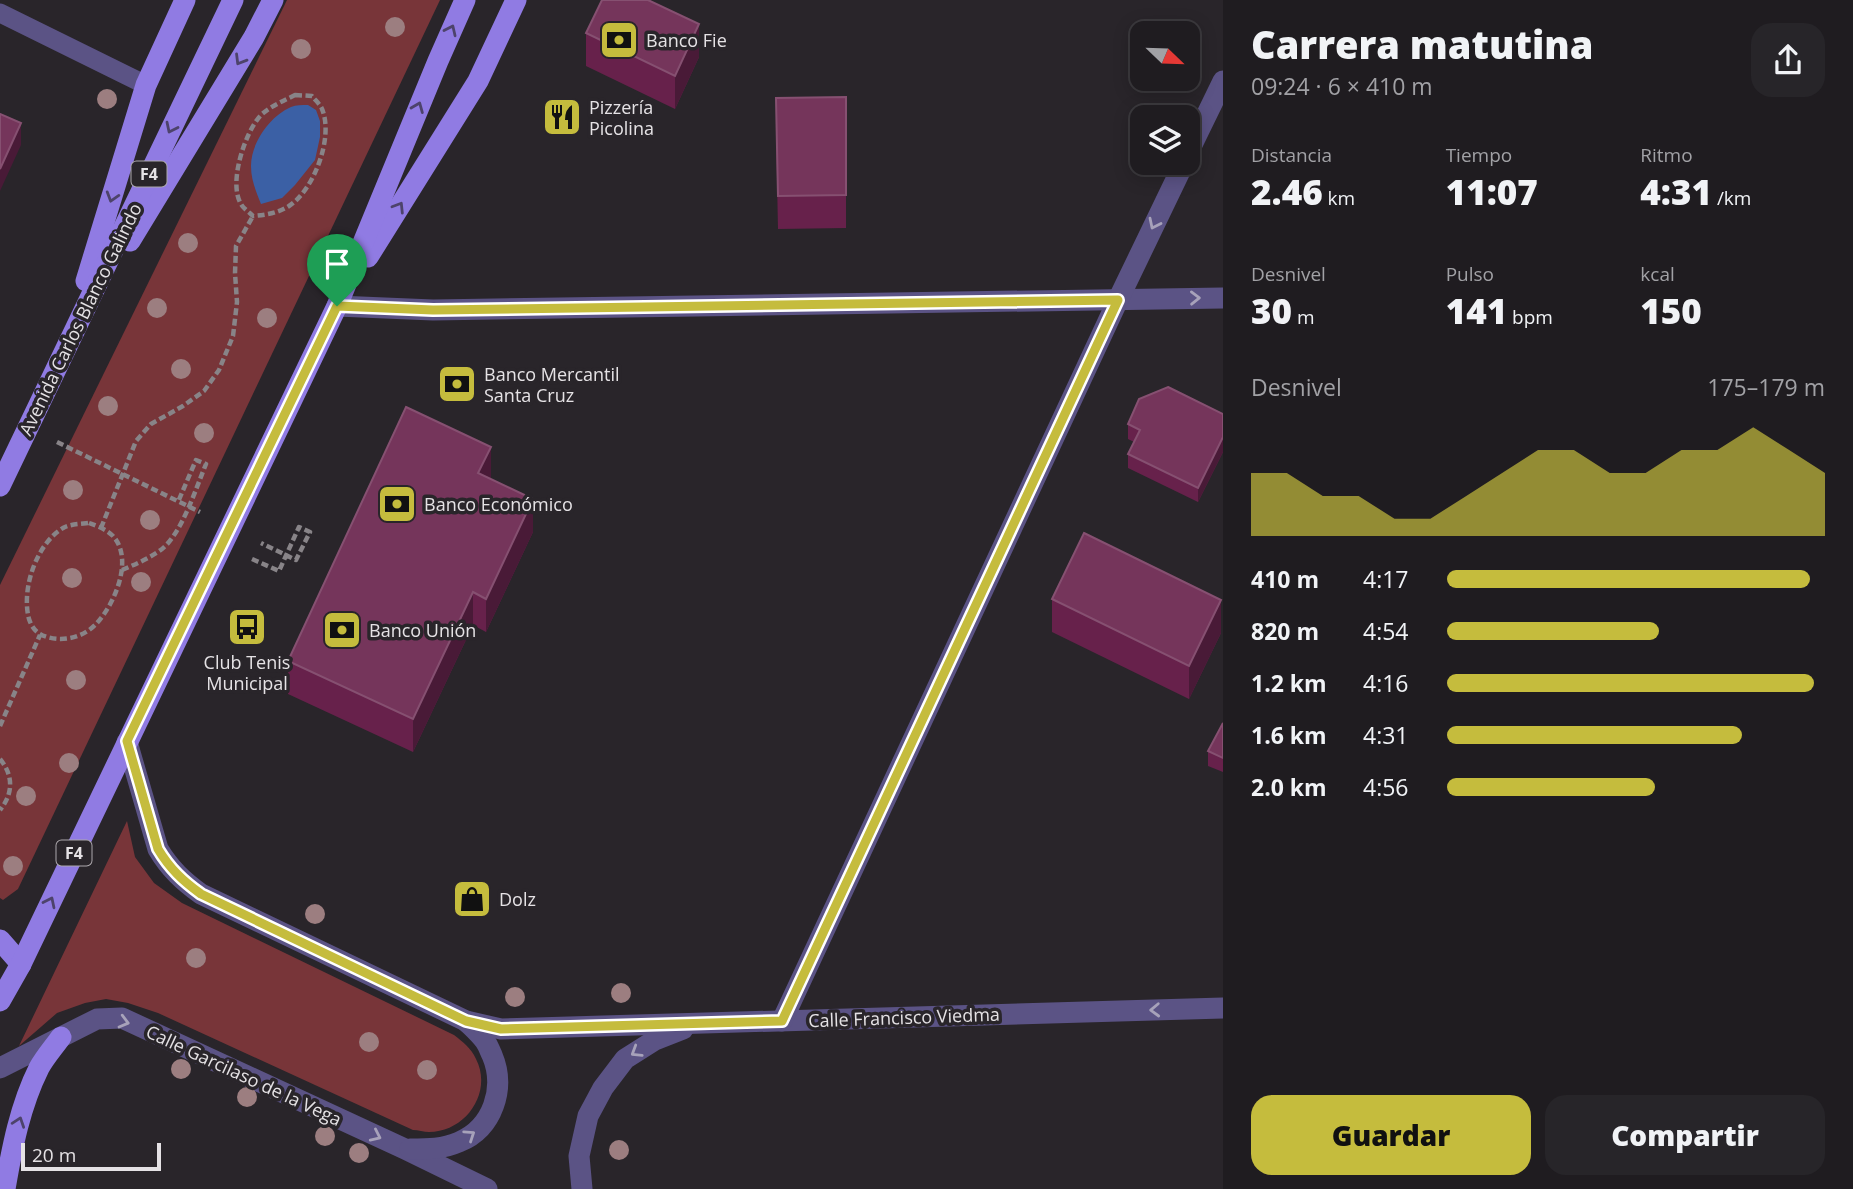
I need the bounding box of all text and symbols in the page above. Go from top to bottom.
text: Carrera matutina [1251,18,1593,70]
bank icon: Banco Fie [598,19,640,61]
north arrow [1130,21,1200,91]
map controls [1130,21,1200,175]
button: share [1751,23,1825,97]
one-way arrow [443,25,457,38]
place label: Banco Fie [646,28,727,52]
one-way arrow [235,52,248,65]
text: 09:24 · 6 × 410 m [1251,70,1433,102]
place label: Pizzería Picolina [589,95,654,140]
restaurant icon: Pizzería Picolina [541,96,583,138]
one-way arrow [410,102,424,114]
button: layers [1130,105,1200,175]
one-way arrow [166,121,180,133]
text: Distancia [1251,142,1332,168]
text: Tiempo [1446,142,1512,168]
text: Ritmo [1640,142,1693,168]
road number: F4 [132,162,166,186]
text: 2.46 [1251,168,1323,215]
text: 11:07 [1446,168,1538,215]
text: 4:31 [1640,168,1712,215]
text: km [1323,185,1355,211]
text: /km [1712,185,1751,211]
one-way arrow [105,191,120,203]
street label: Avenida Carlos Blanco Galindo [13,199,147,439]
one-way arrow [390,202,403,215]
one-way arrow [1148,217,1162,229]
pin [307,234,367,306]
icon: arrive [318,245,356,283]
text: Desnivel [1251,261,1326,287]
text: Pulso [1446,261,1494,287]
text: kcal [1640,261,1675,287]
text: 30 [1251,287,1292,334]
text: 141 [1446,287,1507,334]
text: 150 [1640,287,1702,334]
one-way arrow [1190,291,1201,306]
text: m [1292,304,1315,330]
text: bpm [1507,304,1553,330]
place label: Banco Mercantil Santa Cruz [484,362,620,407]
bank icon: Banco Mercantil Santa Cruz [436,363,478,405]
text: Desnivel [1251,371,1342,403]
text: 175–179 m [1707,371,1825,403]
bank icon: Banco Económico [376,483,418,525]
place label: Banco Económico [424,492,573,516]
text: 410 m [1251,563,1319,595]
text: 4:17 [1363,563,1409,595]
bus stop icon: Club Tenis Municipal [226,606,268,648]
bank icon: Banco Unión [321,609,363,651]
text: 820 m [1251,615,1319,647]
text: 4:54 [1363,615,1409,647]
place label: Banco Unión [369,618,476,642]
place label: Club Tenis Municipal [204,650,290,695]
text: 1.2 km [1251,667,1327,699]
text: 4:16 [1363,667,1409,699]
text: 1.6 km [1251,719,1327,751]
text: 4:31 [1363,719,1409,751]
text: 2.0 km [1251,771,1327,803]
text: 4:56 [1363,771,1409,803]
road number: F4 [56,840,92,866]
shop icon: Dolz [451,878,493,920]
place label: Dolz [499,887,536,911]
one-way arrow [42,897,56,909]
street label: Calle Francisco Viedma [808,1002,1000,1032]
one-way arrow [1149,1002,1160,1017]
one-way arrow [118,1013,130,1028]
street label: Calle Garcilaso de la Vega [142,1019,346,1131]
one-way arrow [631,1043,644,1056]
button: Guardar [1251,1095,1531,1175]
button: Compartir [1545,1095,1825,1175]
one-way arrow [11,1117,25,1129]
one-way arrow [369,1127,381,1141]
one-way arrow [462,1131,475,1143]
scale bar [21,1140,161,1172]
text: 20 m [32,1142,76,1168]

